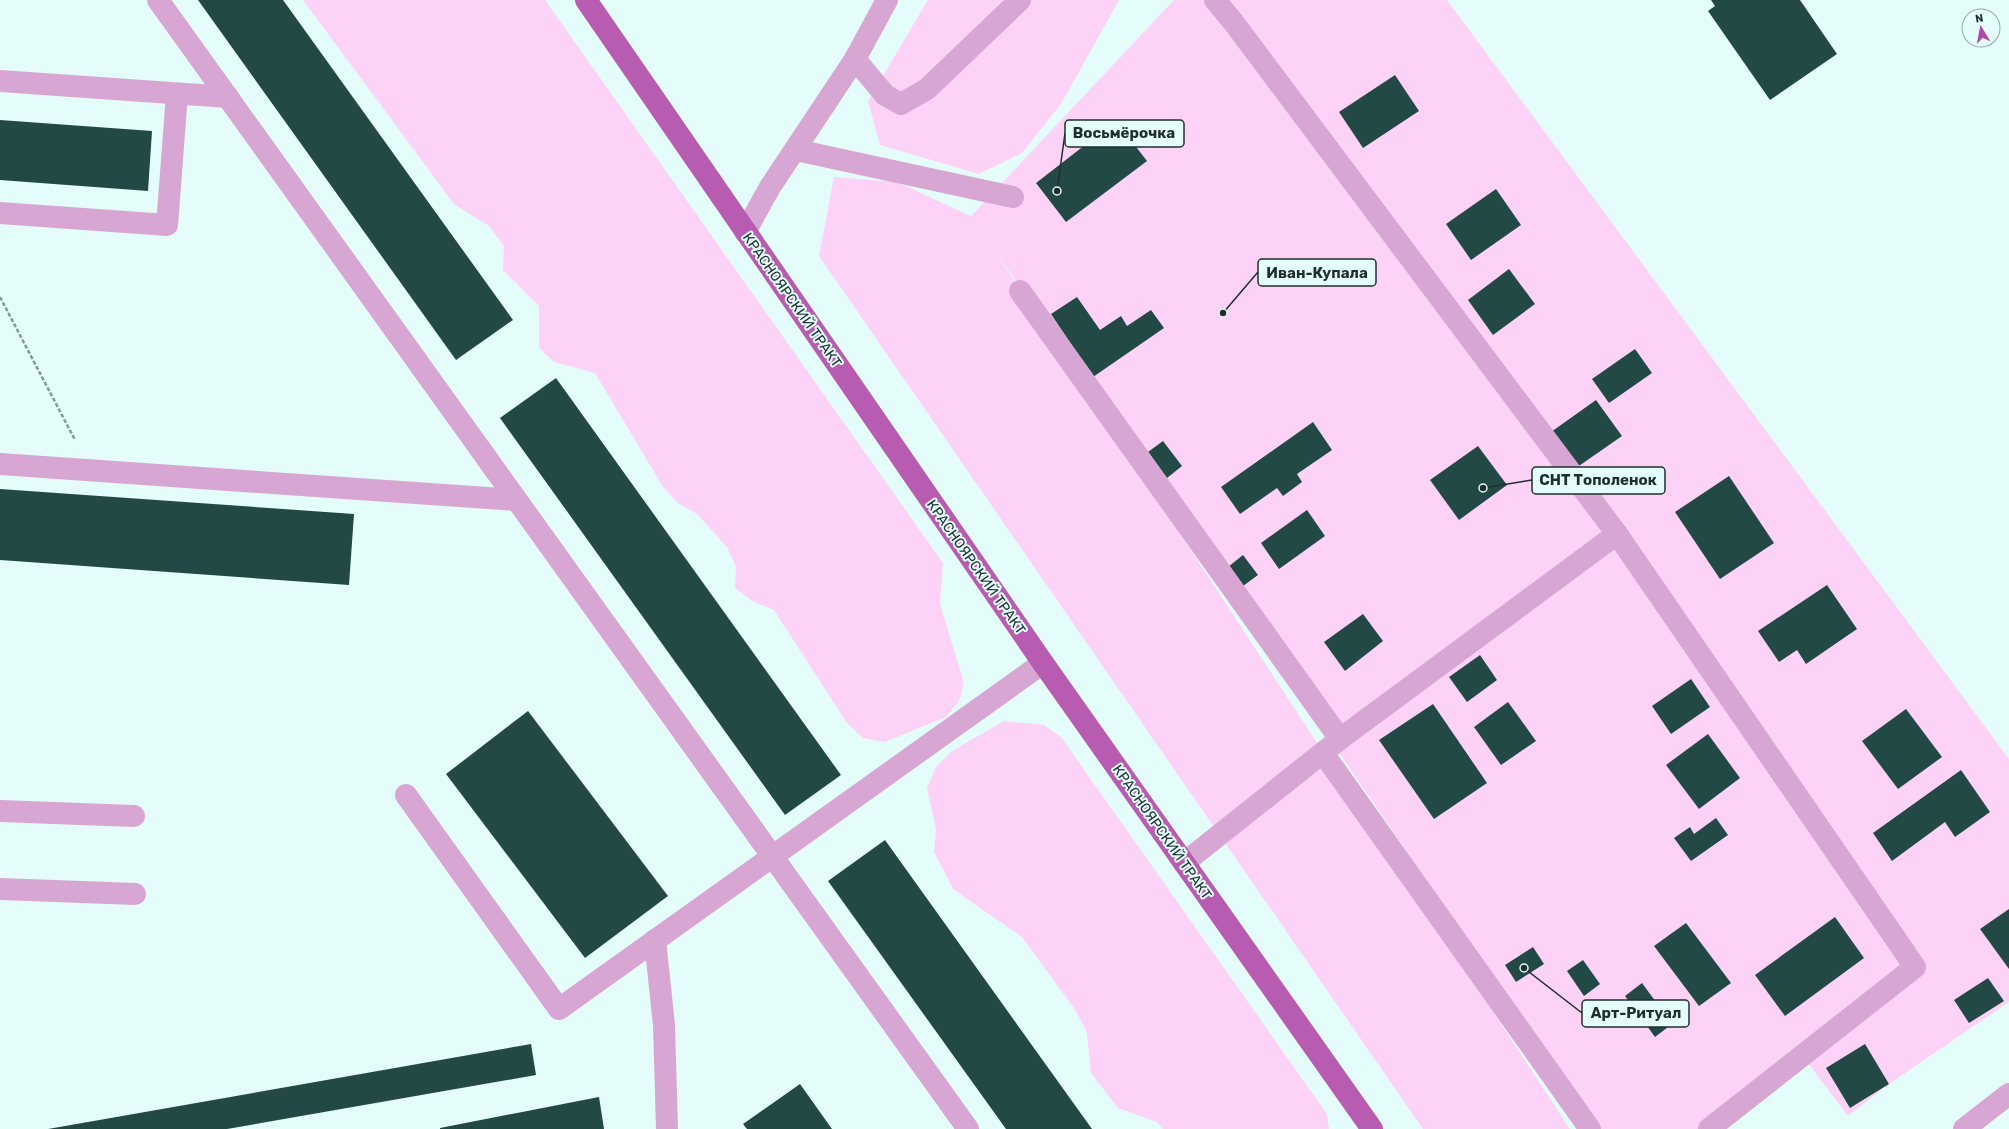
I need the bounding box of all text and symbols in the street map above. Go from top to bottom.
north arrow [1961,8,2001,48]
text: N [1974,12,1984,26]
callout: Восьмёрочка [1065,120,1184,147]
text: Восьмёрочка [1073,124,1175,142]
street label: КРАСНОЯРСКИЙ ТРАКТ [739,229,846,371]
callout: Иван-Купала [1258,259,1376,286]
text: Иван-Купала [1266,264,1368,282]
callout: СНТ Тополенок [1532,467,1665,494]
text: СНТ Тополенок [1539,471,1657,489]
street label: КРАСНОЯРСКИЙ ТРАКТ [923,496,1030,638]
street label: КРАСНОЯРСКИЙ ТРАКТ [1109,761,1216,903]
callout: Арт-Ритуал [1582,1000,1689,1027]
text: Арт-Ритуал [1591,1004,1681,1022]

